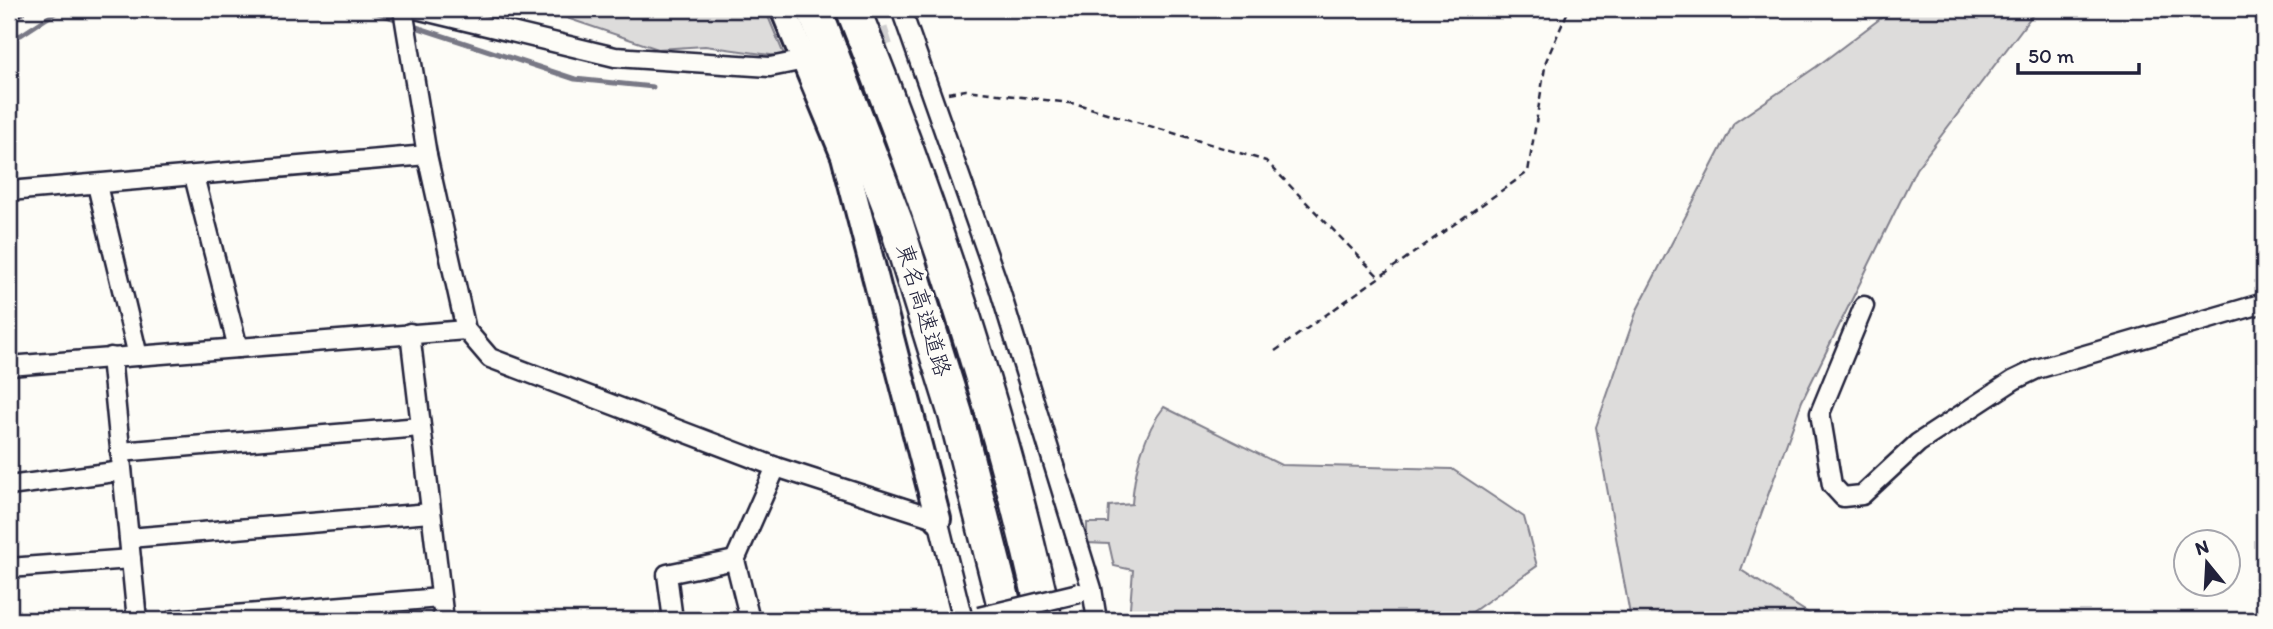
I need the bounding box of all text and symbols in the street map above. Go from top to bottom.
scale bar [2018,32,2138,76]
text: 50 m [2028,43,2075,68]
street label: 東名高速道路 [890,240,958,380]
north arrow [2172,528,2242,598]
text: N [2192,534,2212,560]

